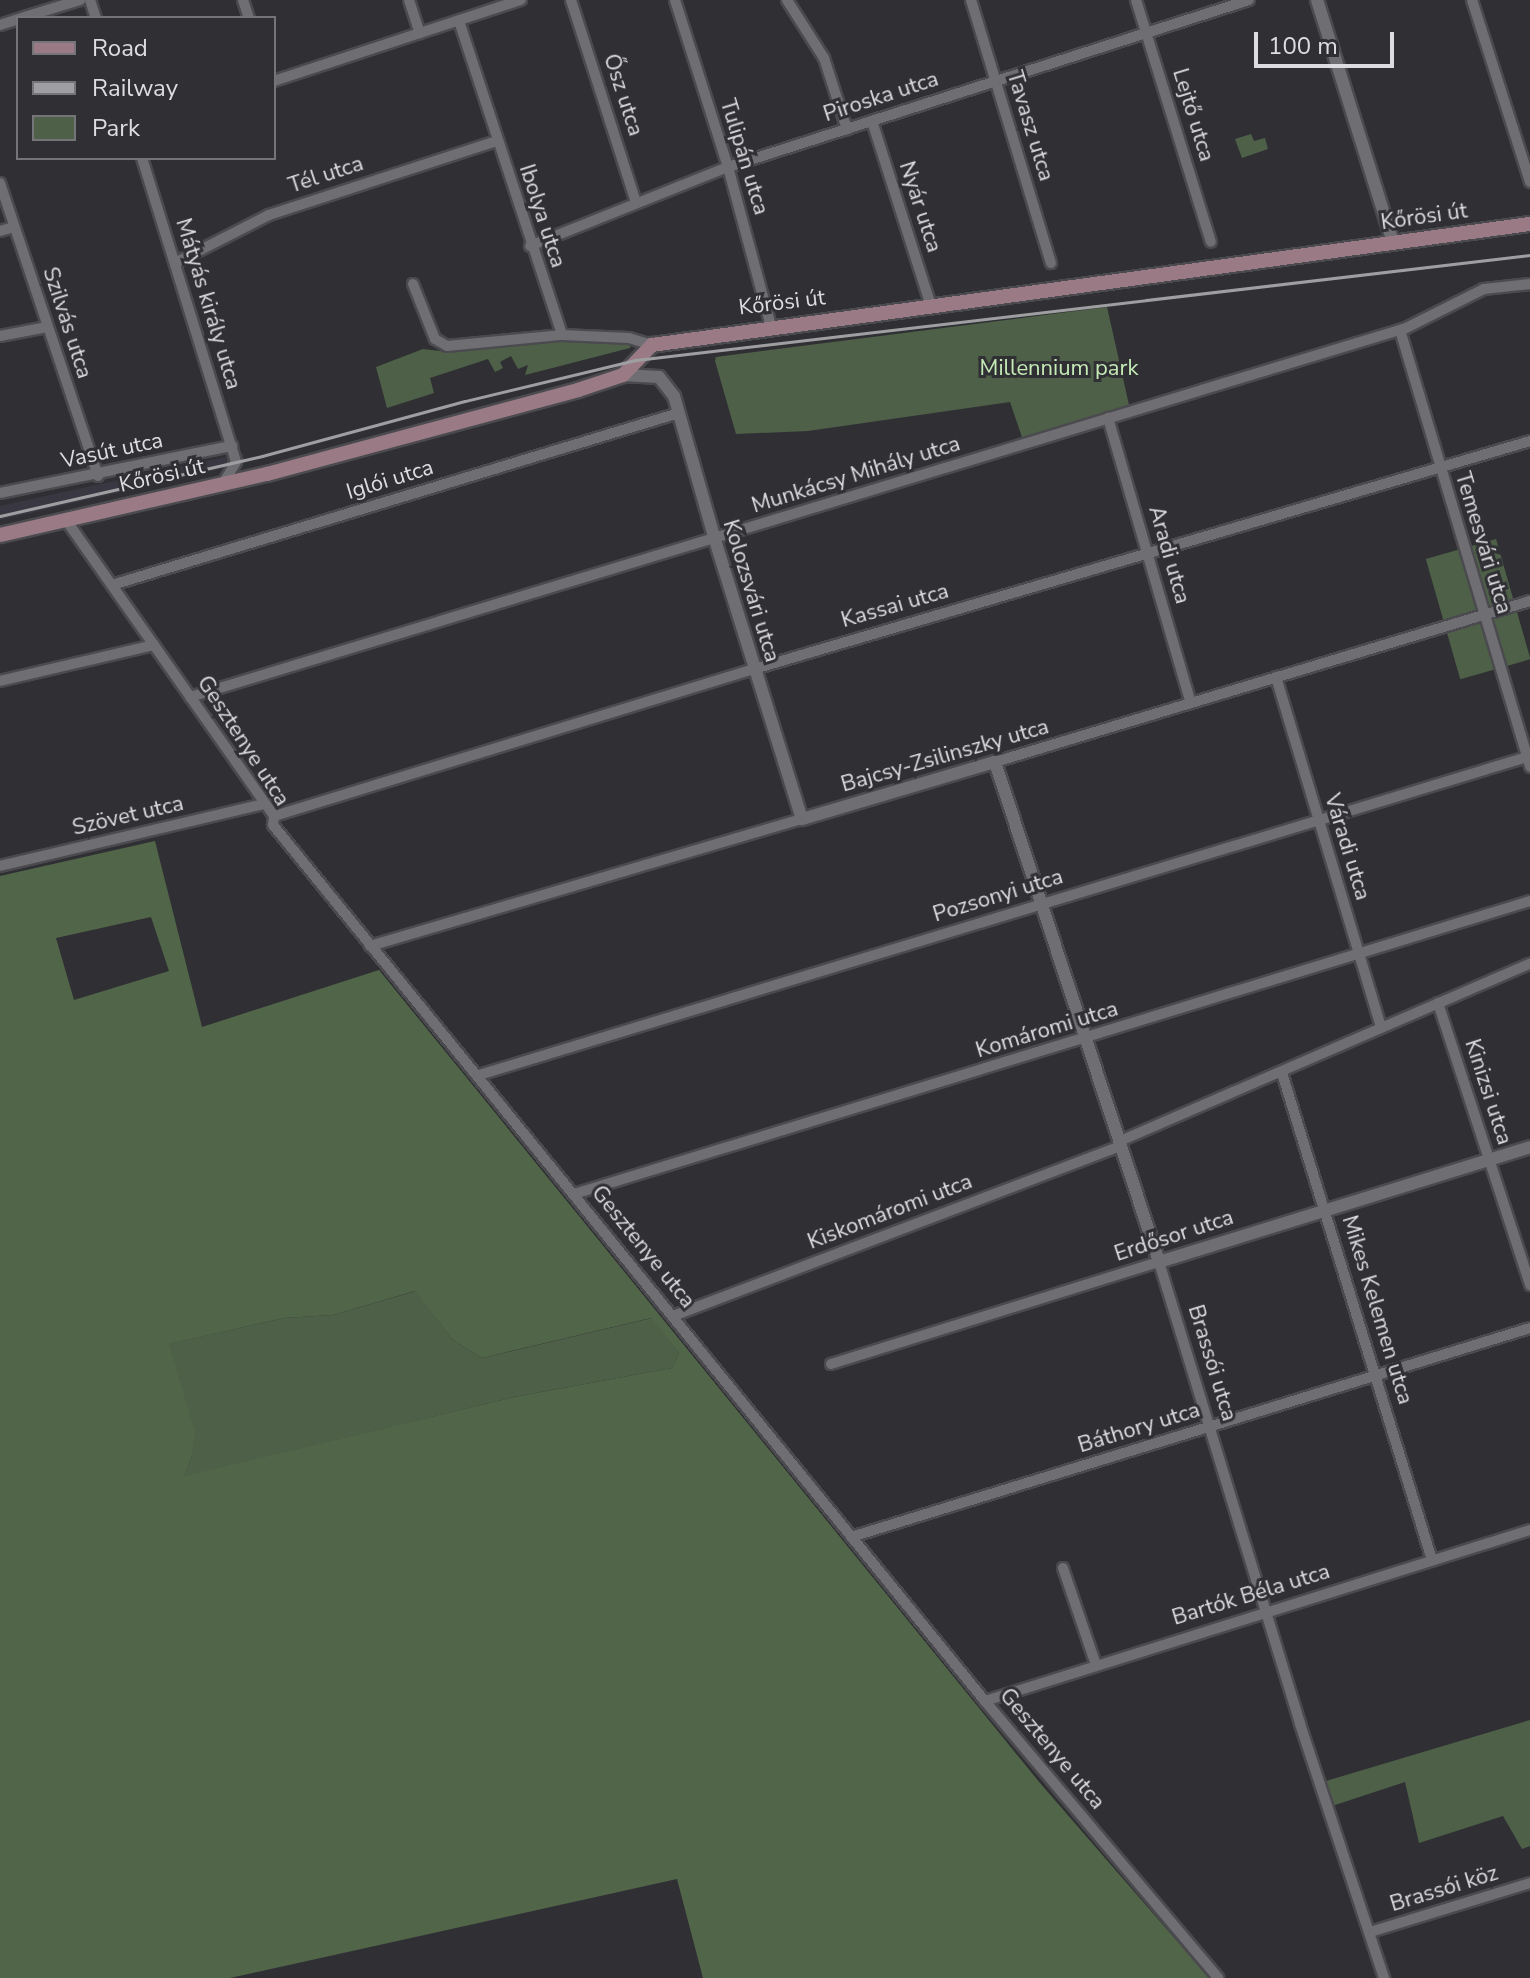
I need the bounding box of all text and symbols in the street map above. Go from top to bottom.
legend [16,16,276,160]
scale bar [1258,16,1398,66]
text: 100 m [1268,30,1338,62]
text: Road [92,32,148,64]
street label: Ősz utca [597,51,649,139]
street label: Lejtő utca [1166,65,1220,165]
street label: Piroska utca [820,66,942,128]
street label: Tavasz utca [1001,68,1059,184]
text: Railway [92,72,178,104]
street label: Tulipán utca [714,96,774,218]
text: Park [92,112,140,144]
street label: Tél utca [285,151,367,199]
street label: Nyár utca [893,158,947,256]
street label: Ibolya utca [513,161,571,271]
street label: Kőrösi út [1379,198,1469,236]
street label: Mátyás király utca [169,215,247,393]
street label: Szilvás utca [37,264,97,382]
street label: Kőrösi út [737,285,827,321]
park label: Millennium park [980,356,1138,382]
street label: Vasút utca [59,427,165,475]
street label: Munkácsy Mihály utca [749,431,963,519]
street label: Kőrösi út [117,453,207,499]
street label: Iglói utca [343,454,437,506]
street label: Temesvári utca [1449,469,1517,617]
street label: Aradi utca [1142,503,1196,607]
street label: Kolozsvári utca [717,516,785,666]
street label: Kassai utca [838,578,952,634]
street label: Gesztenye utca [191,671,295,811]
street label: Bajcsy-Zsilinszky utca [838,714,1052,798]
street label: Szövet utca [70,790,186,842]
street label: Váradi utca [1318,790,1376,904]
street label: Pozsonyi utca [930,864,1066,928]
street label: Komáromi utca [973,996,1121,1064]
street label: Kinizsi utca [1459,1036,1517,1148]
street label: Kiskomáromi utca [804,1168,976,1256]
street label: Gesztenye utca [585,1180,701,1314]
street label: Erdősor utca [1111,1204,1237,1268]
street label: Mikes Kelemen utca [1336,1212,1418,1408]
street label: Brassói utca [1182,1302,1242,1424]
street label: Báthory utca [1075,1397,1203,1459]
street label: Bartók Béla utca [1169,1558,1333,1632]
street label: Gesztenye utca [994,1683,1110,1815]
street label: Brassói köz [1387,1860,1501,1918]

